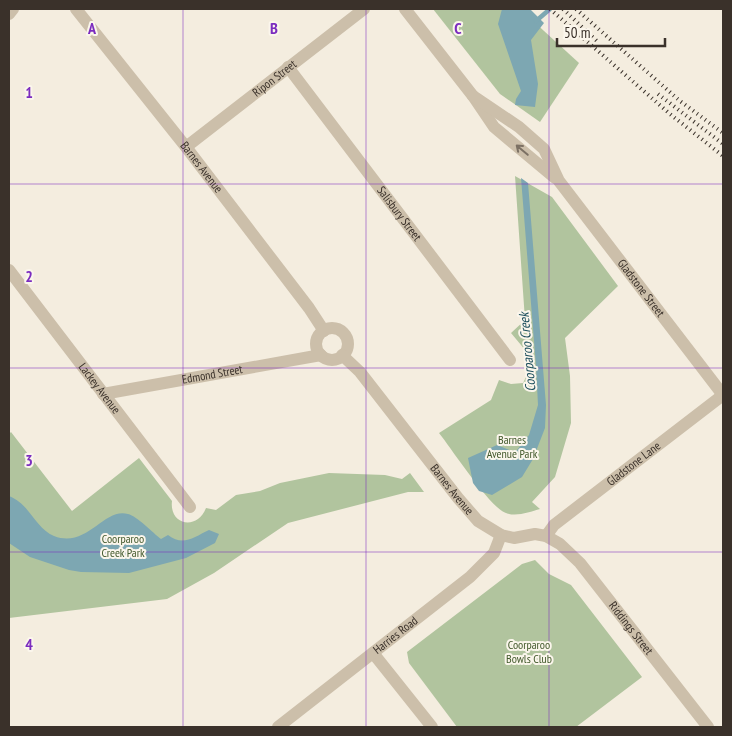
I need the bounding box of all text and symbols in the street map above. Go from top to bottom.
scale bar [557,15,664,47]
text: A [87,18,97,38]
text: B [270,18,278,38]
text: C [454,18,462,38]
text: 50 m [564,23,590,42]
street label: Ripon Street [249,56,300,100]
text: 1 [25,82,33,102]
street label: Barnes Avenue [178,138,226,196]
one-way arrow [515,144,528,155]
street label: Salisbury Street [374,183,425,244]
street label: Gladstone Street [615,256,669,320]
text: 2 [25,266,33,286]
water label: Coorparoo Creek [514,310,539,392]
street label: Lackey Avenue [76,360,124,417]
street label: Edmond Street [181,361,244,387]
park label: Barnes Avenue Park [487,432,538,461]
street label: Gladstone Lane [603,438,663,489]
text: 3 [25,450,33,470]
street label: Barnes Avenue [427,461,477,518]
park label: Coorparoo Creek Park [101,531,145,560]
street label: Riddings Street [606,598,657,658]
street label: Harries Road [370,613,420,657]
text: 4 [25,634,33,654]
park label: Coorparoo Bowls Club [506,637,552,666]

